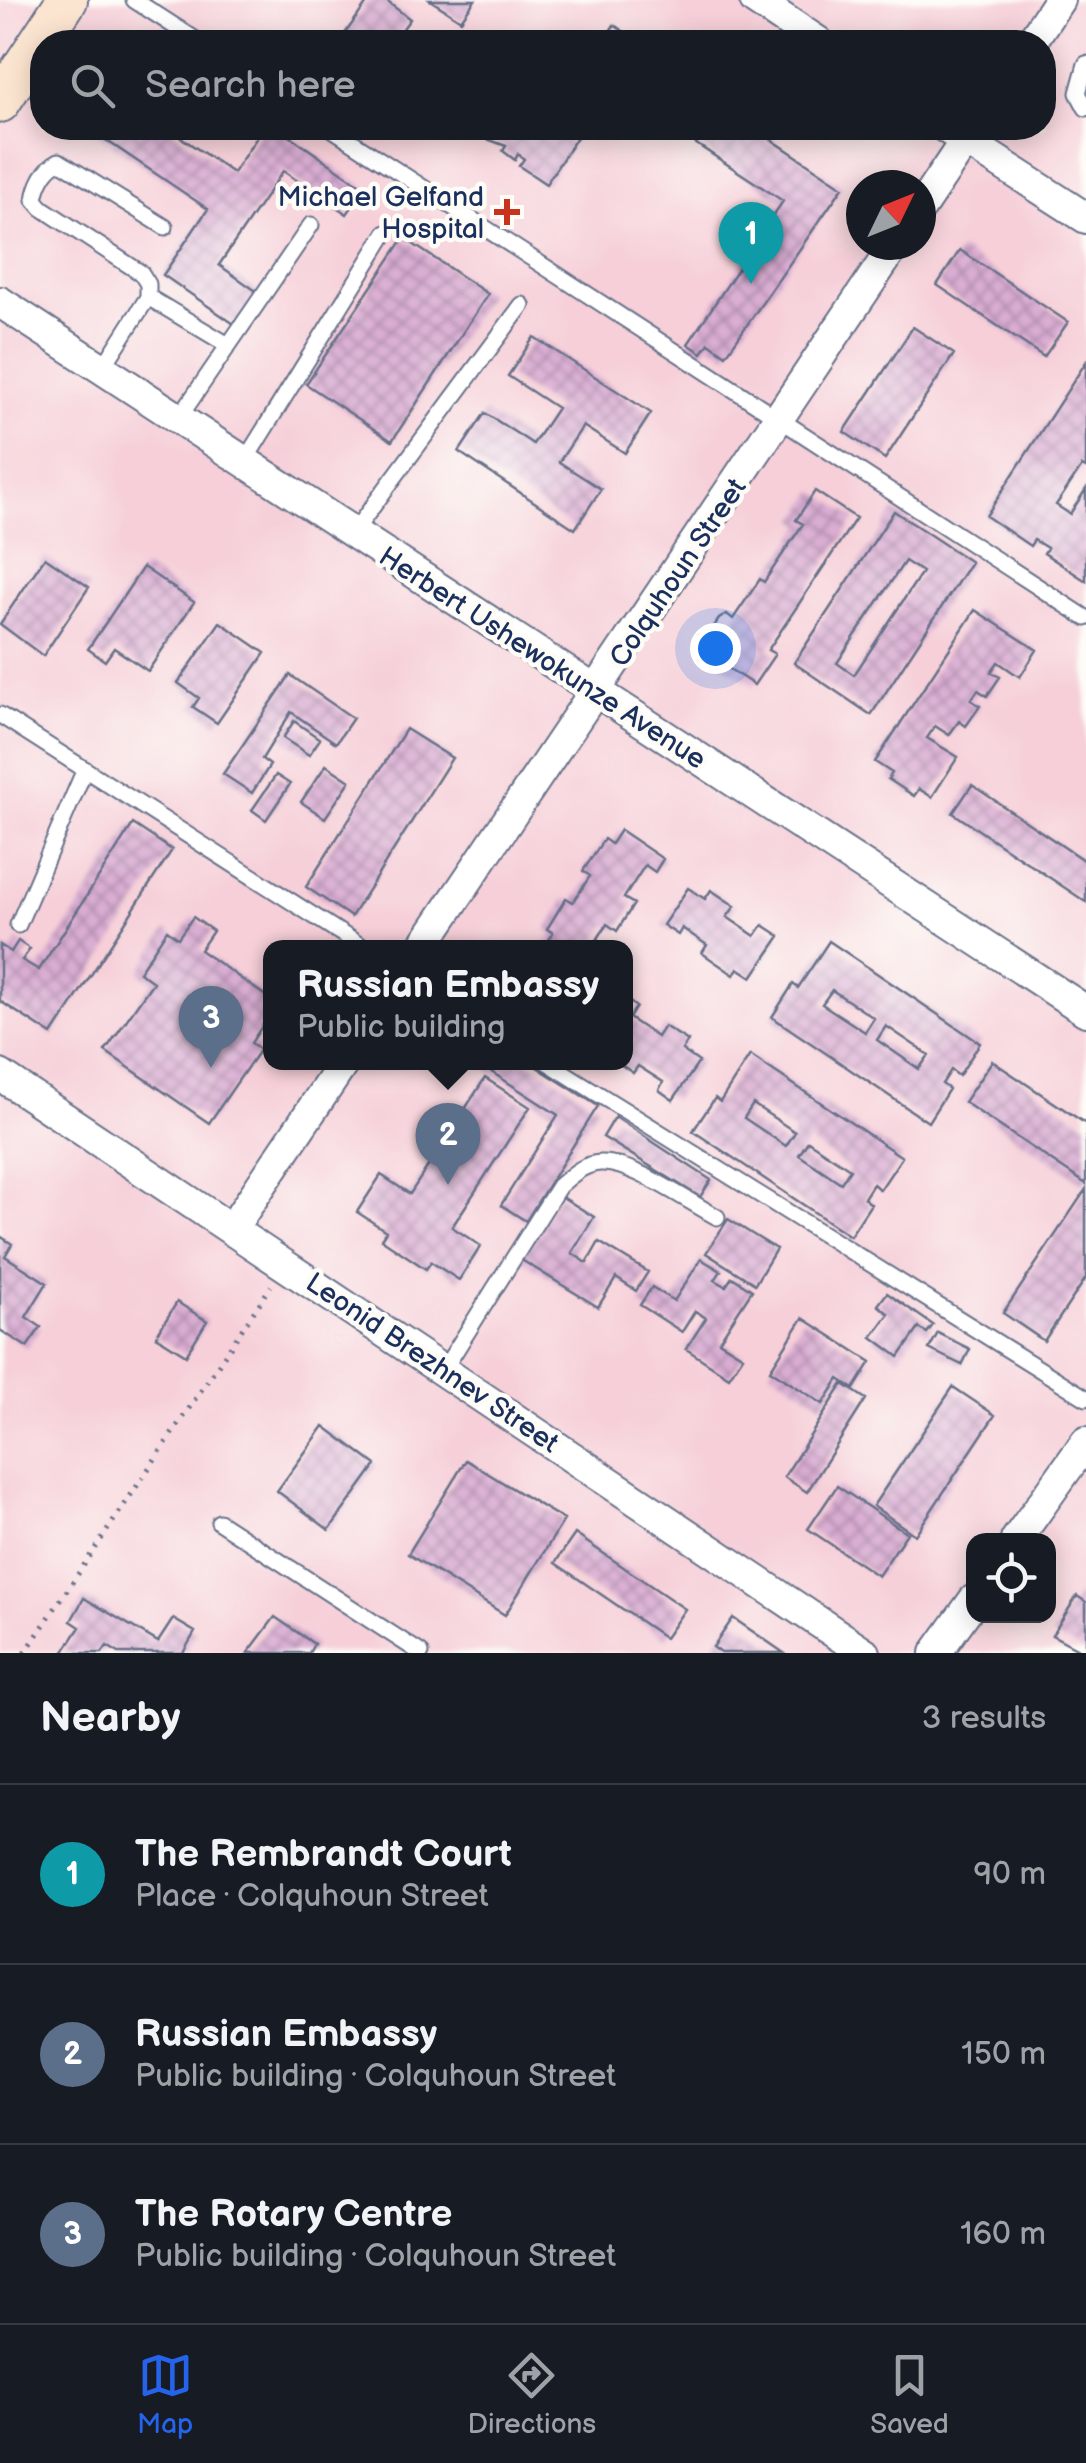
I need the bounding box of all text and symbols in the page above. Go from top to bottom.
search box [30,30,1056,140]
icon: search [65,58,120,113]
text: Search here [145,63,356,108]
north arrow [846,170,936,260]
place label: Michael Gelfand Hospital [278,181,484,246]
marker: Michael Gelfand Hospital [494,199,520,225]
pin: 1 [718,202,784,284]
street label: Colquhoun Street [603,472,754,673]
street label: Herbert Ushewokunze Avenue [373,540,712,776]
your location [690,623,741,674]
popup [263,940,633,1070]
text: Russian Embassy [297,963,599,1008]
pin: 3 [178,986,244,1068]
text: Public building [297,1008,505,1047]
pin: 2 [416,1102,480,1185]
street label: Leonid Brezhnev Street [300,1266,565,1460]
map controls [966,1533,1056,1623]
button: locate [966,1533,1056,1623]
text: Nearby [40,1693,180,1744]
text: 3 results [922,1699,1046,1738]
text: The Rembrandt Court [135,1832,512,1877]
text: 1 [66,1855,79,1894]
text: 90 m [974,1855,1046,1894]
text: Place · Colquhoun Street [135,1877,489,1916]
text: Russian Embassy [135,2012,437,2057]
text: 2 [63,2035,82,2074]
text: 150 m [961,2035,1046,2074]
text: Public building · Colquhoun Street [135,2057,616,2096]
text: The Rotary Centre [135,2192,452,2237]
text: 3 [63,2215,82,2254]
text: 160 m [960,2215,1046,2254]
text: Public building · Colquhoun Street [135,2237,616,2276]
tab: Map [137,2348,193,2441]
tab: Directions [467,2348,596,2441]
tab: Saved [870,2348,949,2441]

